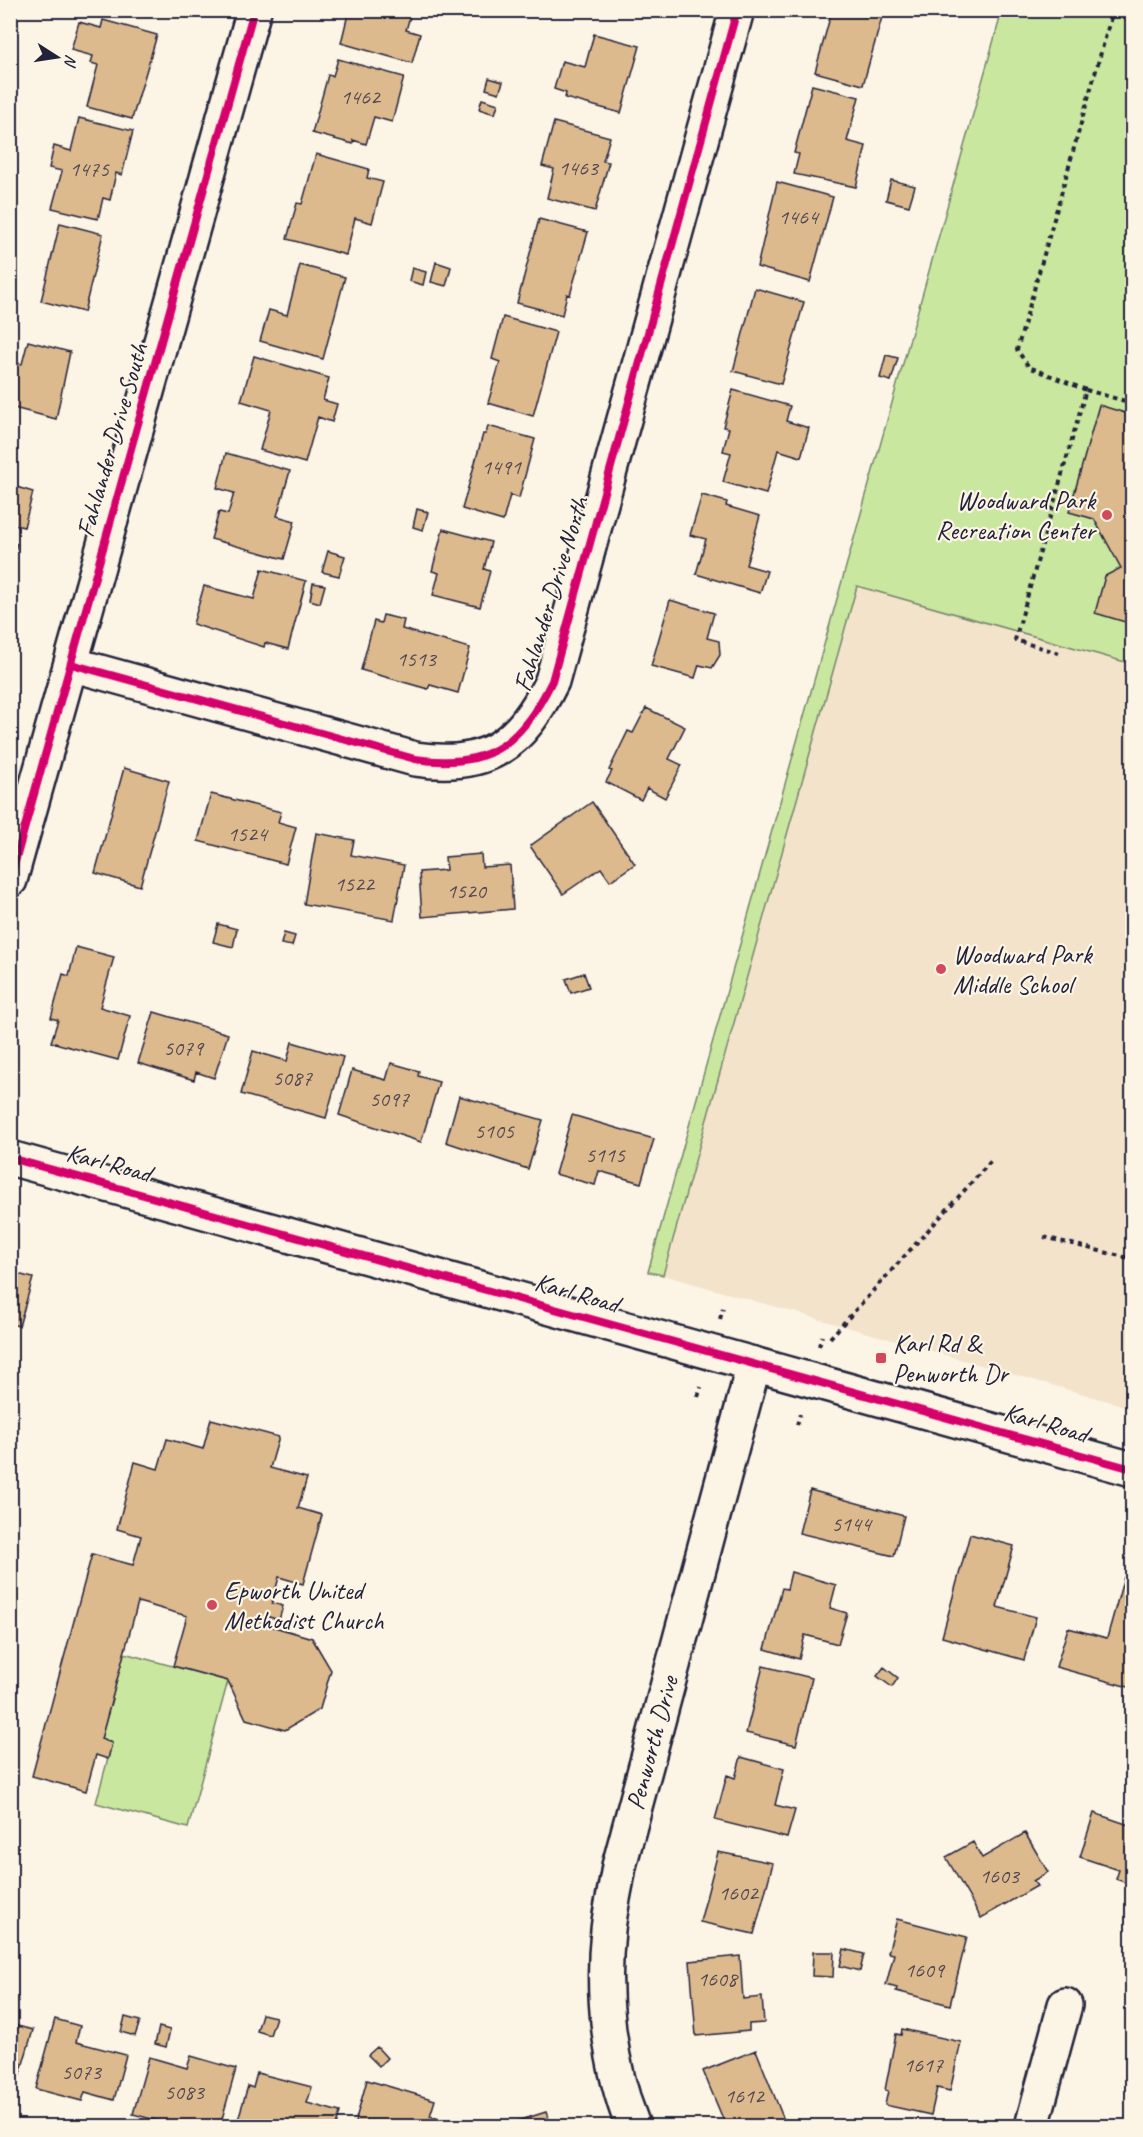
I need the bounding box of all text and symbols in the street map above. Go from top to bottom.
north arrow [27,27,87,87]
text: N [59,53,82,70]
house number: 1462 [340,83,382,111]
house number: 1463 [558,154,600,182]
house number: 1475 [69,155,110,183]
house number: 1464 [778,203,820,231]
street label: Fahlander Drive South [69,338,156,541]
house number: 1491 [481,453,522,481]
place label: Woodward Park Recreation Center [936,484,1098,547]
street label: Fahlander Drive North [506,491,597,695]
marker: Woodward Park Recreation Center [1100,508,1114,522]
house number: 1513 [396,645,438,673]
house number: 1524 [227,820,269,848]
house number: 1522 [334,870,376,898]
house number: 1520 [446,877,488,905]
place label: Woodward Park Middle School [953,938,1094,1001]
marker: Woodward Park Middle School [934,962,948,976]
house number: 5079 [163,1034,205,1062]
house number: 5087 [272,1064,313,1092]
house number: 5097 [369,1085,410,1113]
house number: 5105 [474,1117,515,1145]
street label: Karl Road [63,1136,159,1191]
house number: 5115 [585,1141,626,1169]
street label: Karl Road [531,1265,627,1322]
place label: Karl Rd & Penworth Dr [893,1327,1010,1390]
marker: Karl Rd & Penworth Dr [874,1351,888,1365]
street label: Karl Road [1000,1395,1096,1452]
house number: 5144 [831,1510,873,1538]
place label: Epworth United Methodist Church [224,1574,385,1637]
marker: Epworth United Methodist Church [205,1598,219,1612]
street label: Penworth Drive [618,1671,686,1813]
house number: 1603 [979,1862,1021,1890]
house number: 1602 [718,1879,760,1907]
house number: 1609 [904,1956,946,1984]
house number: 1608 [697,1965,739,1993]
house number: 1617 [903,2051,944,2079]
house number: 5073 [61,2058,103,2086]
house number: 5083 [164,2078,206,2106]
house number: 1612 [724,2082,766,2110]

